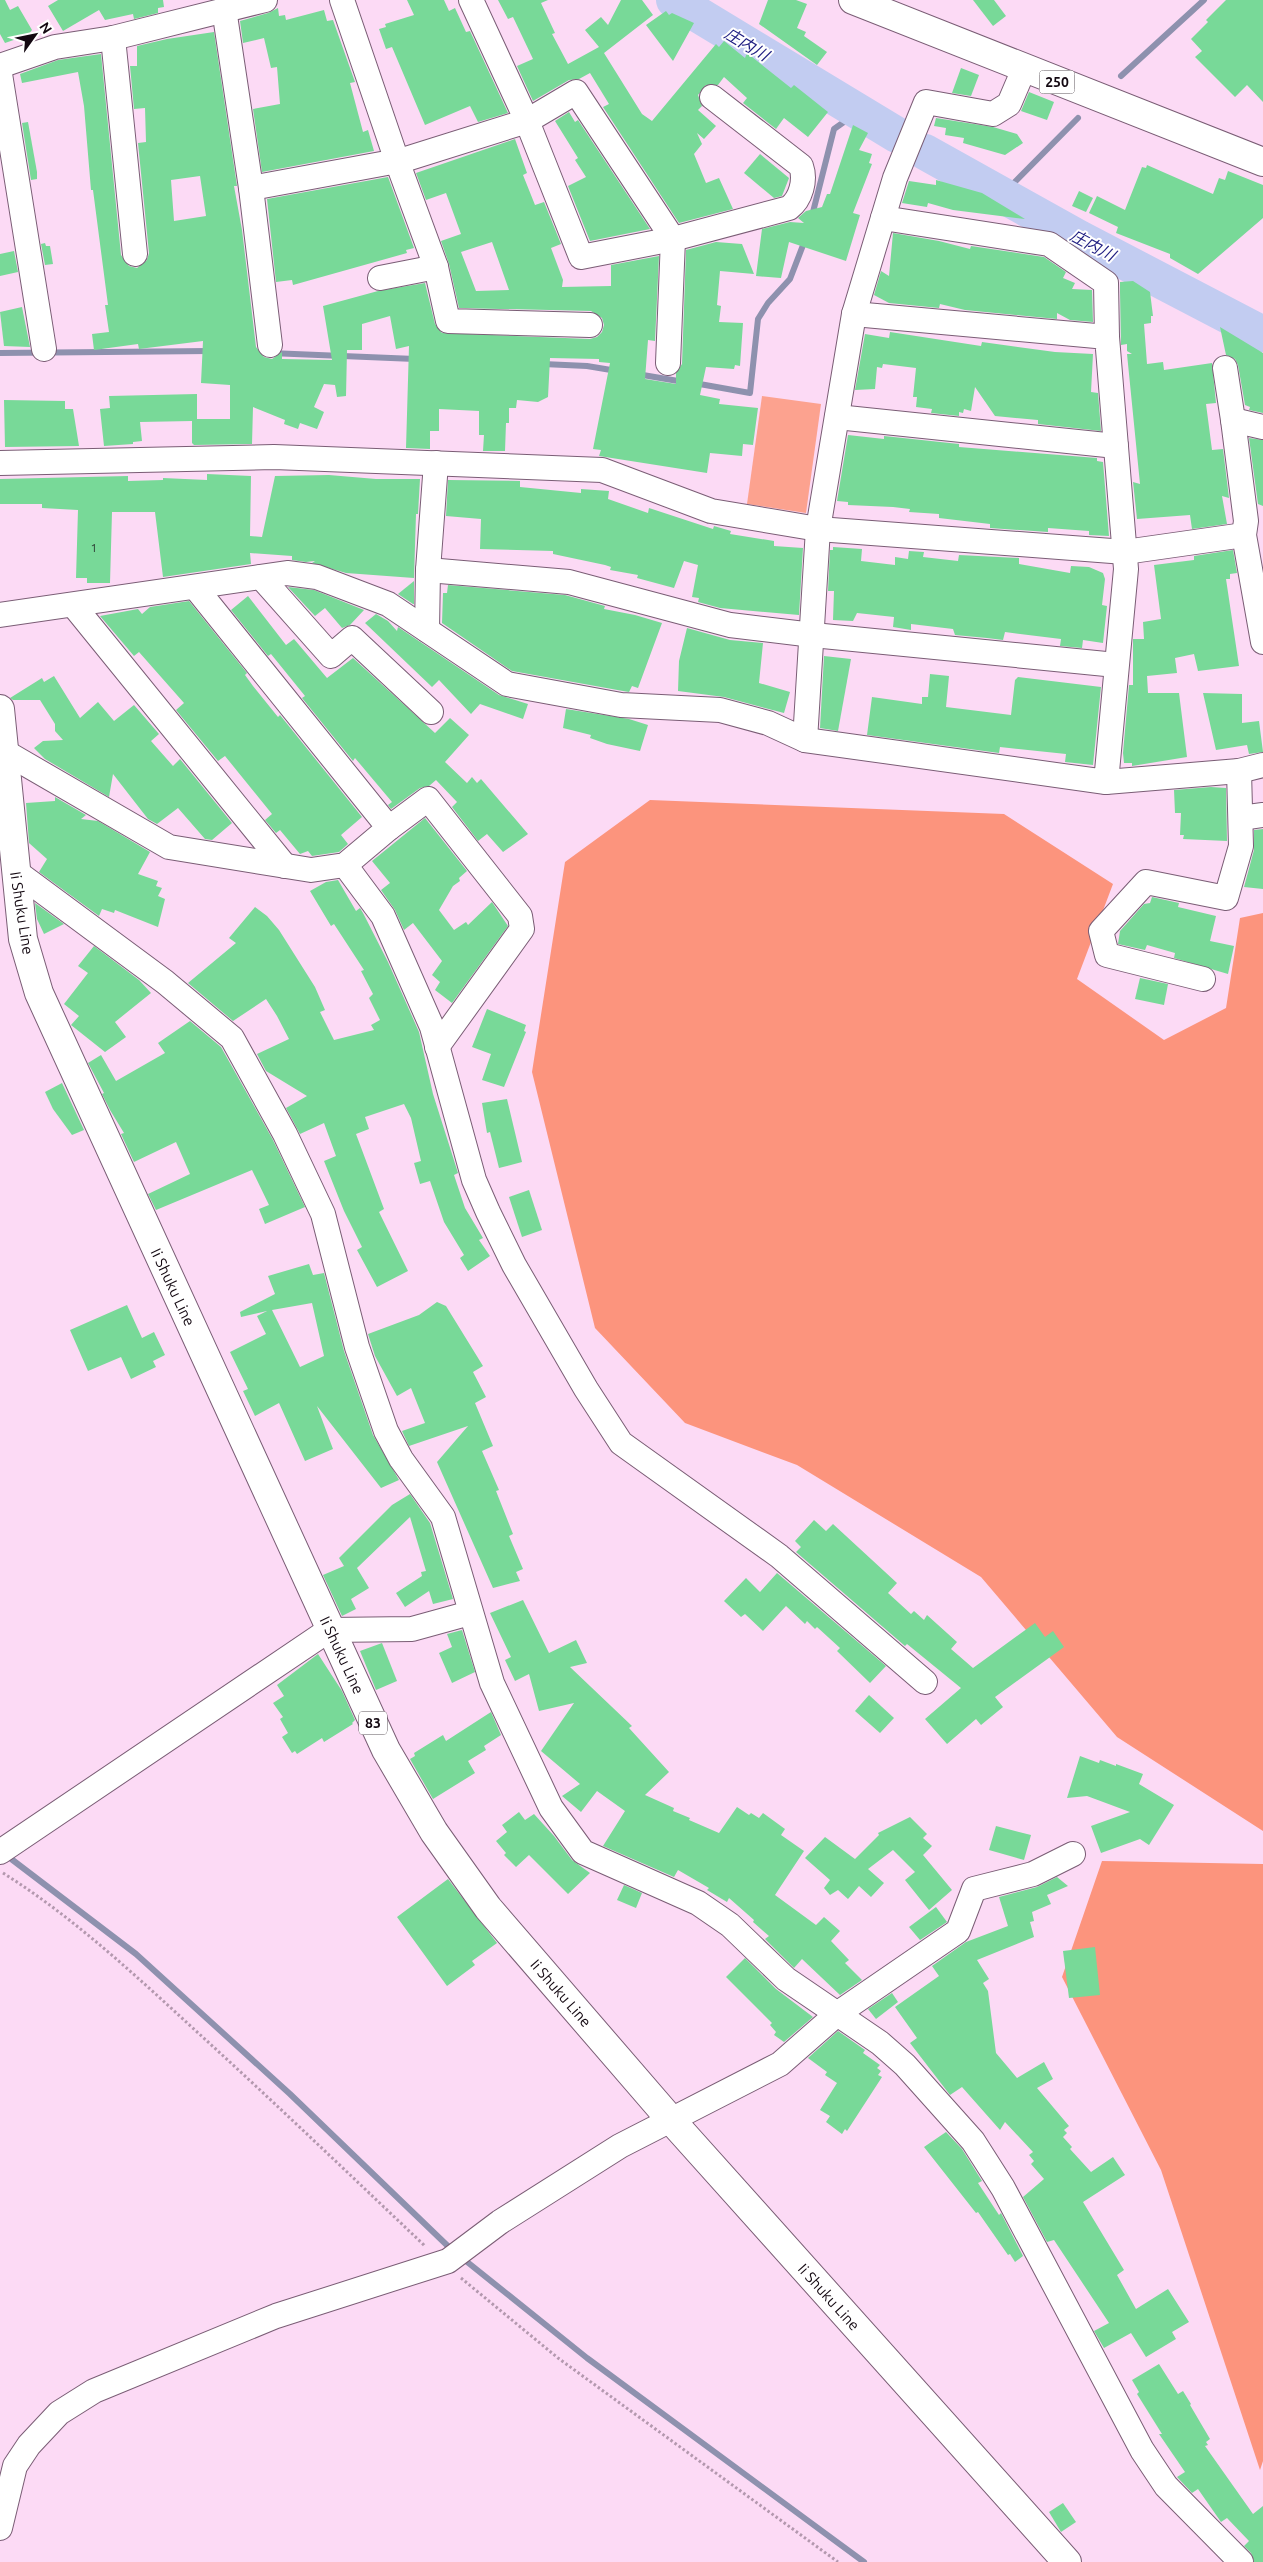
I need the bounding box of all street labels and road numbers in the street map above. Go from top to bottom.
road number: 250 [1040,70,1074,94]
street label: Ii Shuku Line [7,870,37,956]
street label: Ii Shuku Line [148,1246,198,1328]
street label: Ii Shuku Line [317,1614,367,1696]
road number: 83 [359,1712,387,1735]
street label: Ii Shuku Line [527,1956,595,2030]
street label: Ii Shuku Line [795,2260,863,2334]

